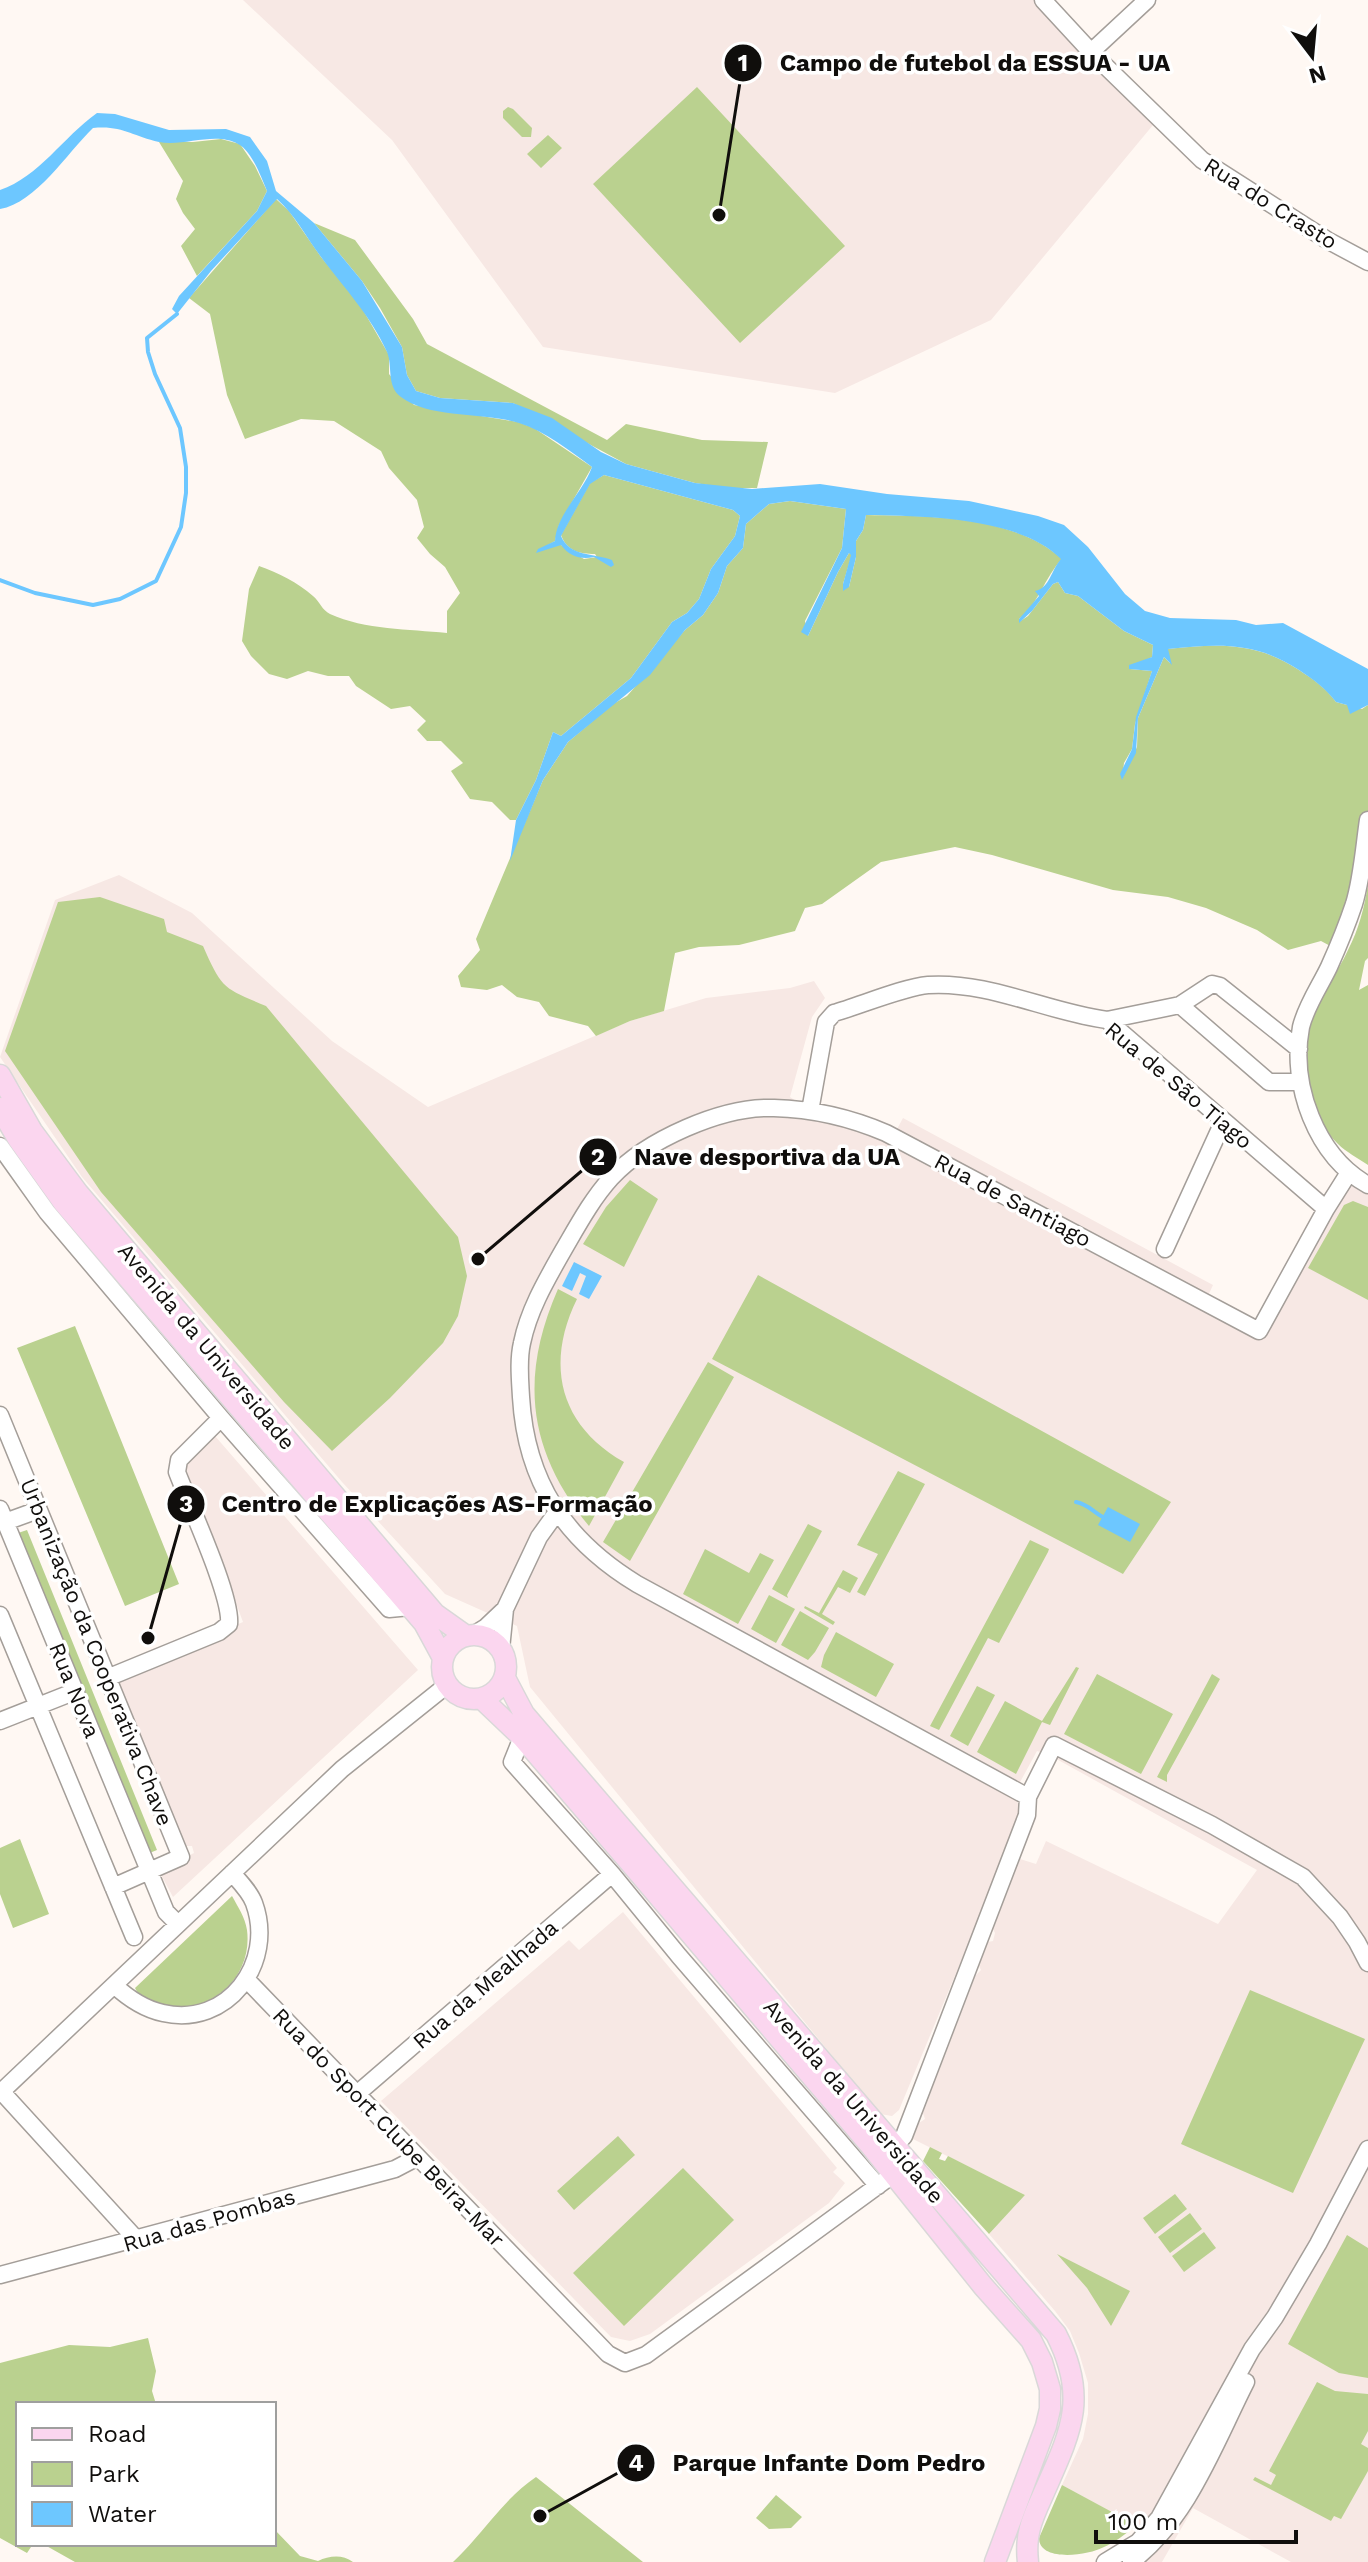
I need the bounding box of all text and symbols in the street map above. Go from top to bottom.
north arrow [1272,16,1352,96]
callout: Campo de futebol da ESSUA - UA [723,39,1187,87]
text: 1 [738,49,748,77]
text: Campo de futebol da ESSUA - UA [780,49,1171,77]
text: N [1306,60,1329,89]
street label: Rua do Crasto [1200,153,1342,254]
street label: Rua de São Tiago [1100,1017,1257,1154]
callout: Nave desportiva da UA [578,1133,916,1181]
text: 2 [591,1143,605,1171]
text: Nave desportiva da UA [634,1143,901,1171]
street label: Rua de Santiago [930,1149,1095,1252]
street label: Avenida da Universidade [113,1238,300,1455]
street label: Urbanização da Cooperativa Chave [15,1475,178,1829]
callout: Centro de Explicações AS-Formação [166,1480,669,1528]
text: 3 [179,1490,193,1518]
text: Centro de Explicações AS-Formação [221,1490,653,1518]
street label: Rua Nova [44,1639,105,1741]
street label: Rua da Mealhada [408,1915,563,2054]
street label: Avenida da Universidade [758,1994,949,2208]
street label: Rua do Sport Clube Beira-Mar [268,2003,510,2252]
street label: Rua das Pombas [120,2184,298,2257]
legend [16,2402,276,2546]
text: Road [88,2420,147,2448]
callout: Parque Infante Dom Pedro [616,2439,1001,2487]
text: 4 [628,2449,644,2477]
text: Parque Infante Dom Pedro [673,2449,985,2477]
text: Park [88,2460,140,2488]
scale bar [1096,2494,1296,2544]
text: Water [88,2500,157,2528]
text: 100 m [1108,2508,1178,2536]

